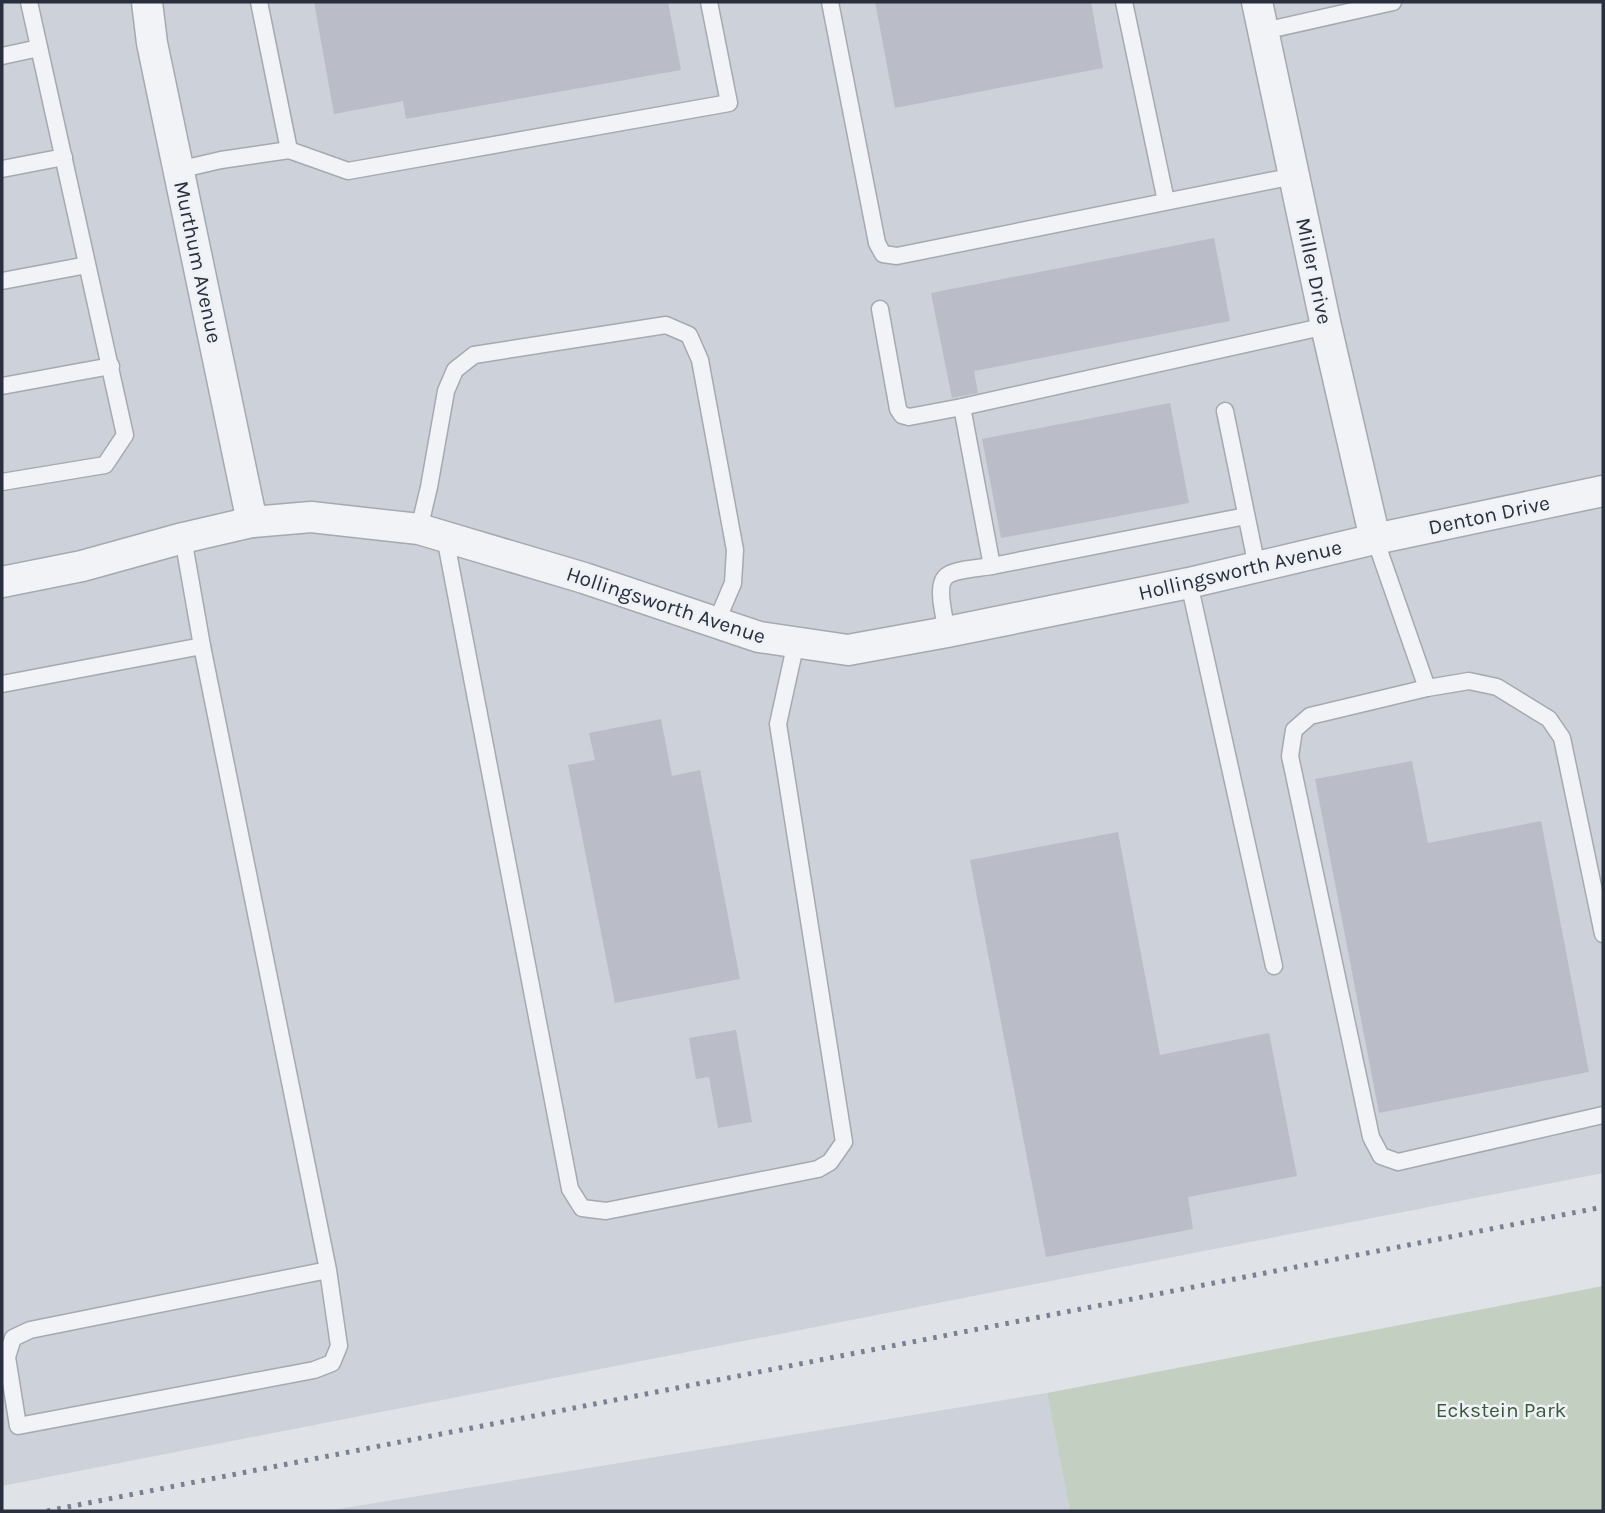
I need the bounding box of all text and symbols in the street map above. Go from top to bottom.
street label: Murthum Avenue [169,179,227,345]
street label: Miller Drive [1291,216,1337,326]
street label: Denton Drive [1426,490,1552,540]
street label: Hollingsworth Avenue [1136,535,1344,605]
street label: Hollingsworth Avenue [563,561,769,649]
park label: Eckstein Park [1436,1398,1567,1422]

